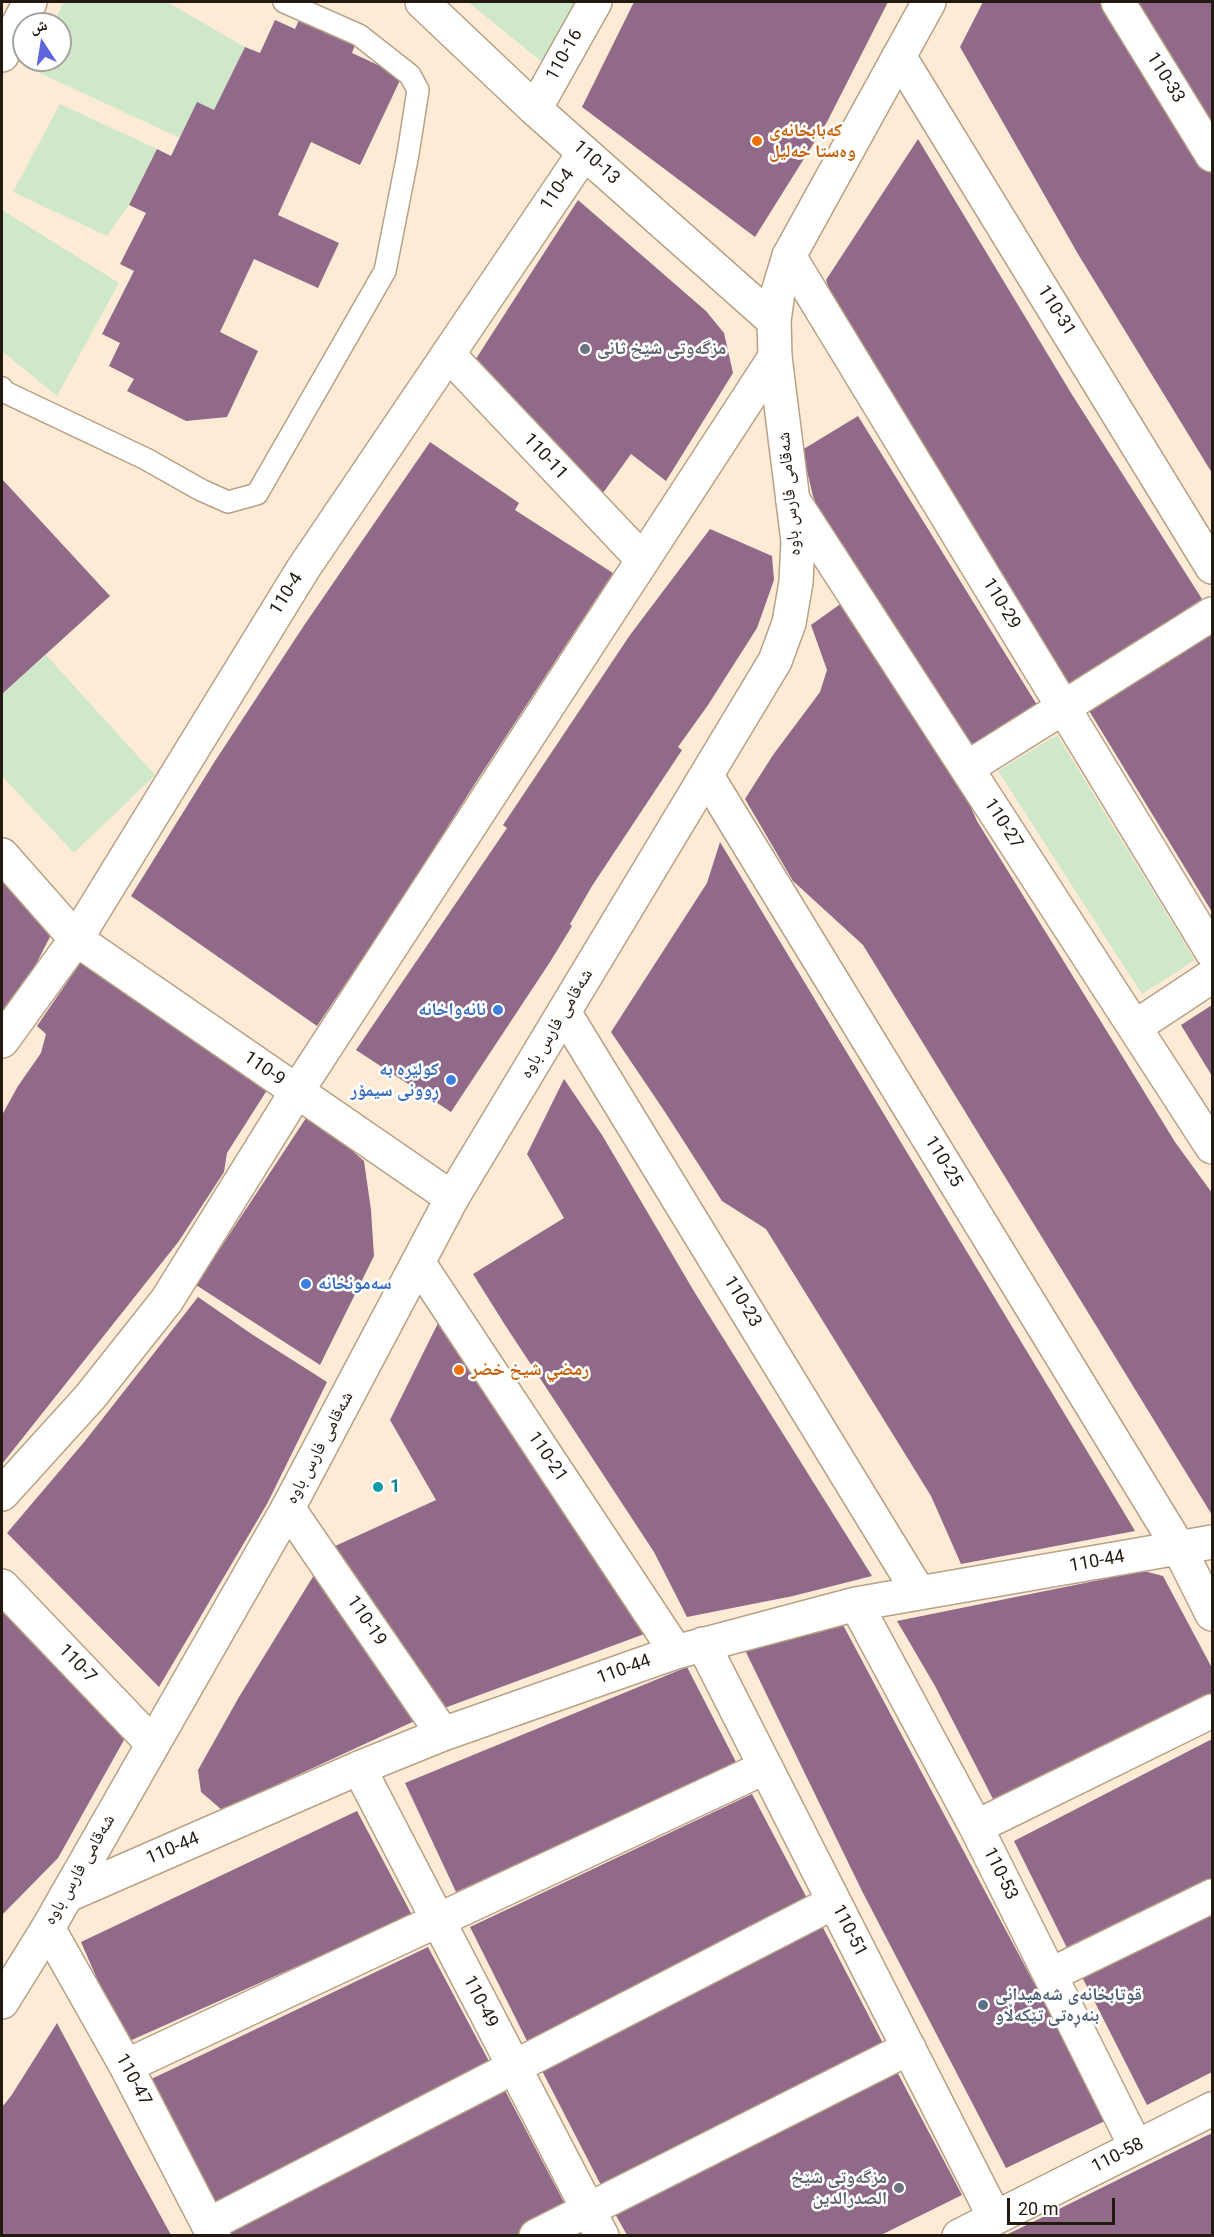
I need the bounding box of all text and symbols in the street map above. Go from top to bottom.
north arrow [12,12,72,72]
text: ش [28,15,49,37]
street label: 110-16 [542,25,588,85]
street label: 110-33 [1141,49,1189,107]
place label: کەبابخانەی وەستا خەلیل [769,120,856,162]
marker: کەبابخانەی وەستا خەلیل [750,134,764,148]
street label: 110-13 [568,136,624,190]
street label: 110-4 [536,165,580,215]
street label: 110-31 [1032,282,1080,340]
place label: مزگەوتی شێخ ثانی [597,338,726,360]
marker: مزگەوتی شێخ ثانی [578,342,592,356]
street label: 110-11 [518,429,572,485]
street label: شەقامی فارس باوە [774,431,806,557]
street label: 110-4 [266,569,308,619]
street label: 110-29 [977,575,1025,633]
street label: 110-27 [979,795,1027,853]
street label: شەقامی فارس باوە [516,965,598,1083]
place label: نانەواخانە [418,999,486,1021]
marker: نانەواخانە [491,1003,505,1017]
street label: 110-9 [239,1047,289,1091]
place label: کولێرە بە ڕوونی سیمۆر [350,1059,439,1102]
marker: کولێرە بە ڕوونی سیمۆر [444,1073,458,1087]
street label: 110-25 [919,1133,967,1191]
place label: سەمونخانە [318,1273,392,1295]
street label: 110-23 [718,1273,766,1331]
marker: سەمونخانە [299,1277,313,1291]
place label: رمضي شيخ خضر [471,1359,589,1381]
marker: رمضي شيخ خضر [452,1363,466,1377]
street label: شەقامی فارس باوە [281,1388,359,1508]
street label: 110-21 [523,1428,571,1486]
place label: 1 [390,1476,400,1498]
marker: 1 [371,1480,385,1494]
street label: 110-44 [1068,1547,1126,1577]
street label: 110-19 [342,1592,390,1650]
street label: 110-7 [53,1640,101,1688]
street label: 110-44 [594,1650,654,1690]
street label: شەقامی فارس باوە [40,1811,120,1929]
street label: 110-44 [143,1828,203,1870]
street label: 110-53 [978,1844,1022,1904]
street label: 110-51 [827,1901,871,1961]
street label: 110-49 [458,1972,502,2032]
place label: قوتابخانەی شەهیدانی بنەڕەتی تێکەڵاو [995,1984,1142,2026]
marker: قوتابخانەی شەهیدانی بنەڕەتی تێکەڵاو [976,1998,990,2012]
street label: 110-47 [110,2050,156,2110]
street label: 110-58 [1088,2134,1148,2178]
place label: مزگەوتی شێخ الصدرالدين [791,2167,887,2210]
marker: مزگەوتی شێخ الصدرالدين [892,2181,906,2195]
scale bar [1010,2186,1118,2224]
text: 20 m [1018,2198,1058,2219]

